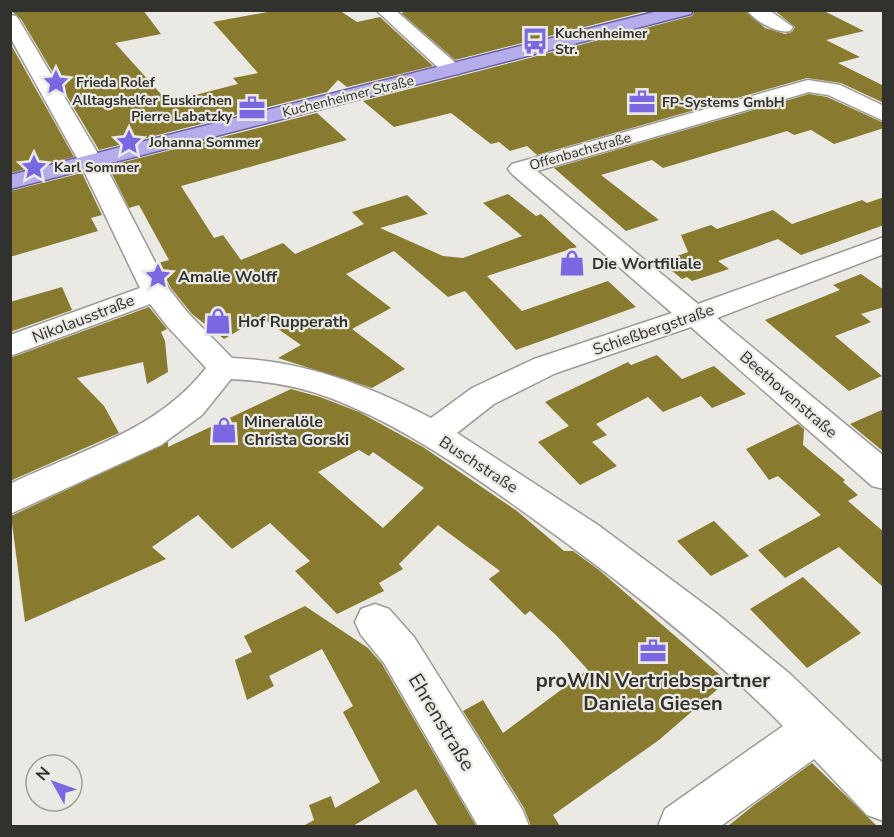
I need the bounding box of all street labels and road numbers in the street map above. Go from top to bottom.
street label: Kuchenheimer Straße [280,71,416,122]
street label: Offenbachstraße [527,128,633,175]
street label: Nikolausstraße [29,289,138,349]
street label: Schießbergstraße [590,299,717,361]
street label: Beethovenstraße [735,346,842,443]
street label: Buschstraße [435,431,522,498]
street label: Ehrenstraße [402,669,481,776]

